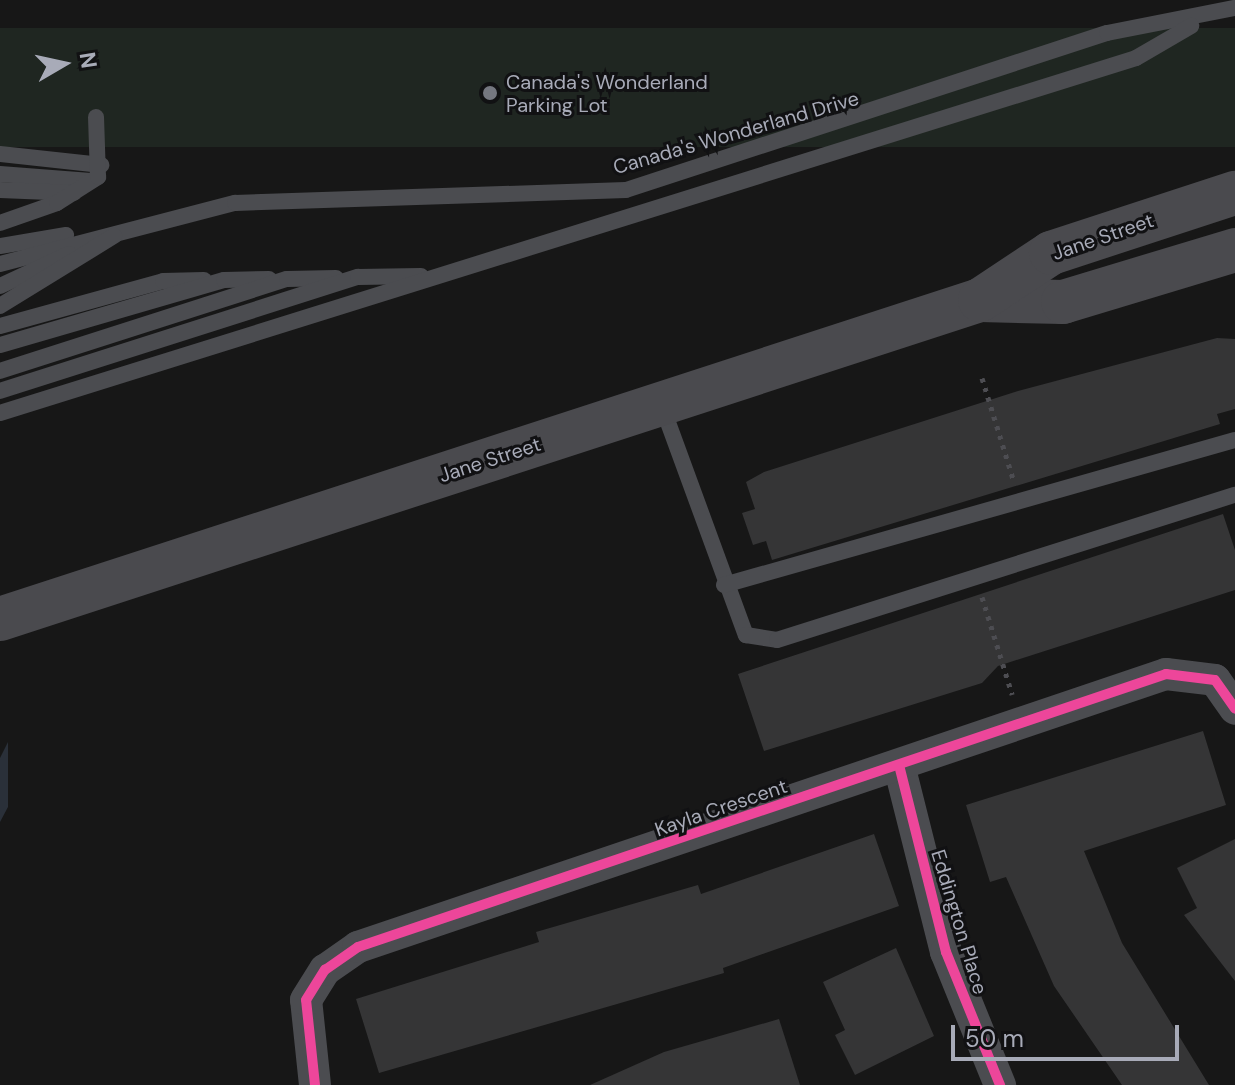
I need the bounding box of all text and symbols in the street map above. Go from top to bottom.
north arrow [24,24,104,104]
text: N [73,50,104,70]
place label: Canada's Wonderland Parking Lot [506,70,708,117]
marker: Canada's Wonderland Parking Lot [481,84,499,102]
street label: Canada's Wonderland Drive [610,86,862,180]
street label: Jane Street [1049,208,1157,266]
street label: Jane Street [436,432,544,488]
street label: Kayla Crescent [652,774,790,842]
street label: Eddington Place [926,847,992,997]
scale bar [955,1009,1183,1059]
text: 50 m [965,1023,1024,1054]

